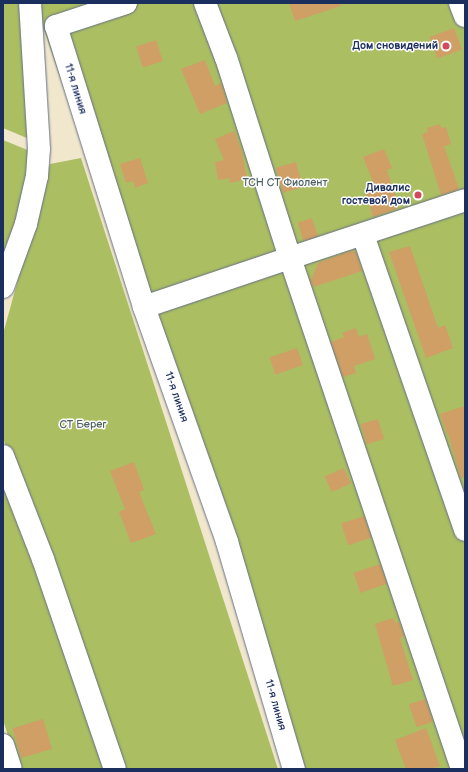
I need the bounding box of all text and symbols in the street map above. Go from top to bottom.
place label: Дом сновидений [352,39,438,53]
marker: Дом сновидений [441,41,451,51]
street label: 11-я линия [61,62,89,116]
park label: ТСН СТ Фиолент [242,176,328,190]
place label: Дивалис гостевой дом [342,182,410,208]
marker: Дивалис гостевой дом [413,190,423,200]
street label: 11-я линия [161,370,191,424]
park label: СТ Берег [59,418,107,432]
street label: 11-я линия [261,678,289,732]

